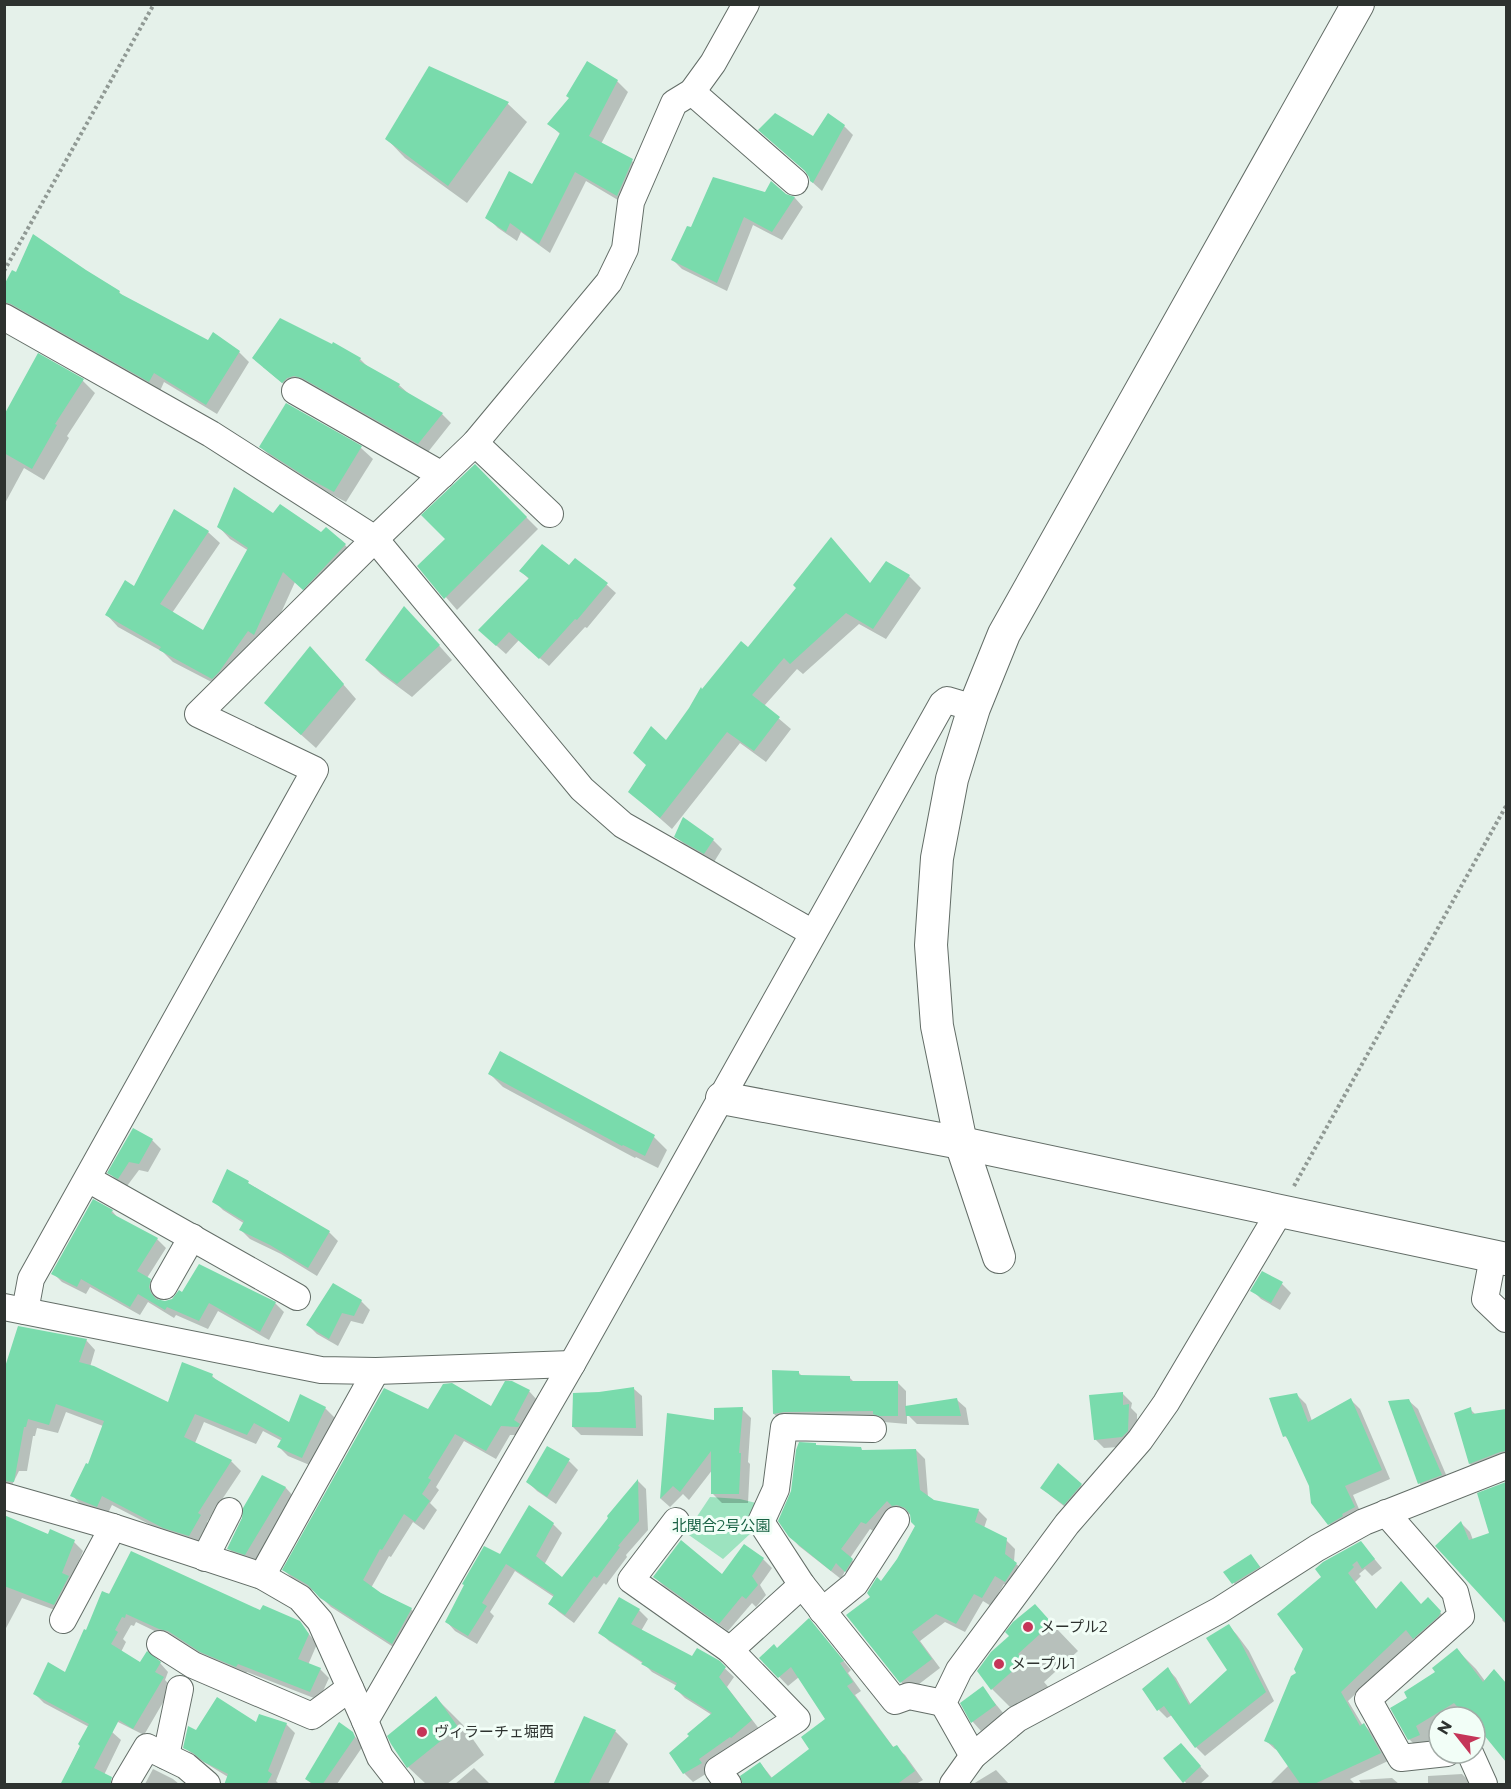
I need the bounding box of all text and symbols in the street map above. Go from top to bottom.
park label: 北関合2号公園 [672,1516,770,1535]
place label: メープル2 [1040,1617,1108,1636]
marker: メープル2 [1021,1620,1035,1634]
place label: メープル1 [1011,1654,1076,1673]
marker: メープル1 [992,1657,1006,1671]
north arrow [1427,1705,1487,1765]
text: N [1433,1717,1456,1738]
place label: ヴィラーチェ堀西 [434,1722,554,1741]
marker: ヴィラーチェ堀西 [415,1725,429,1739]

